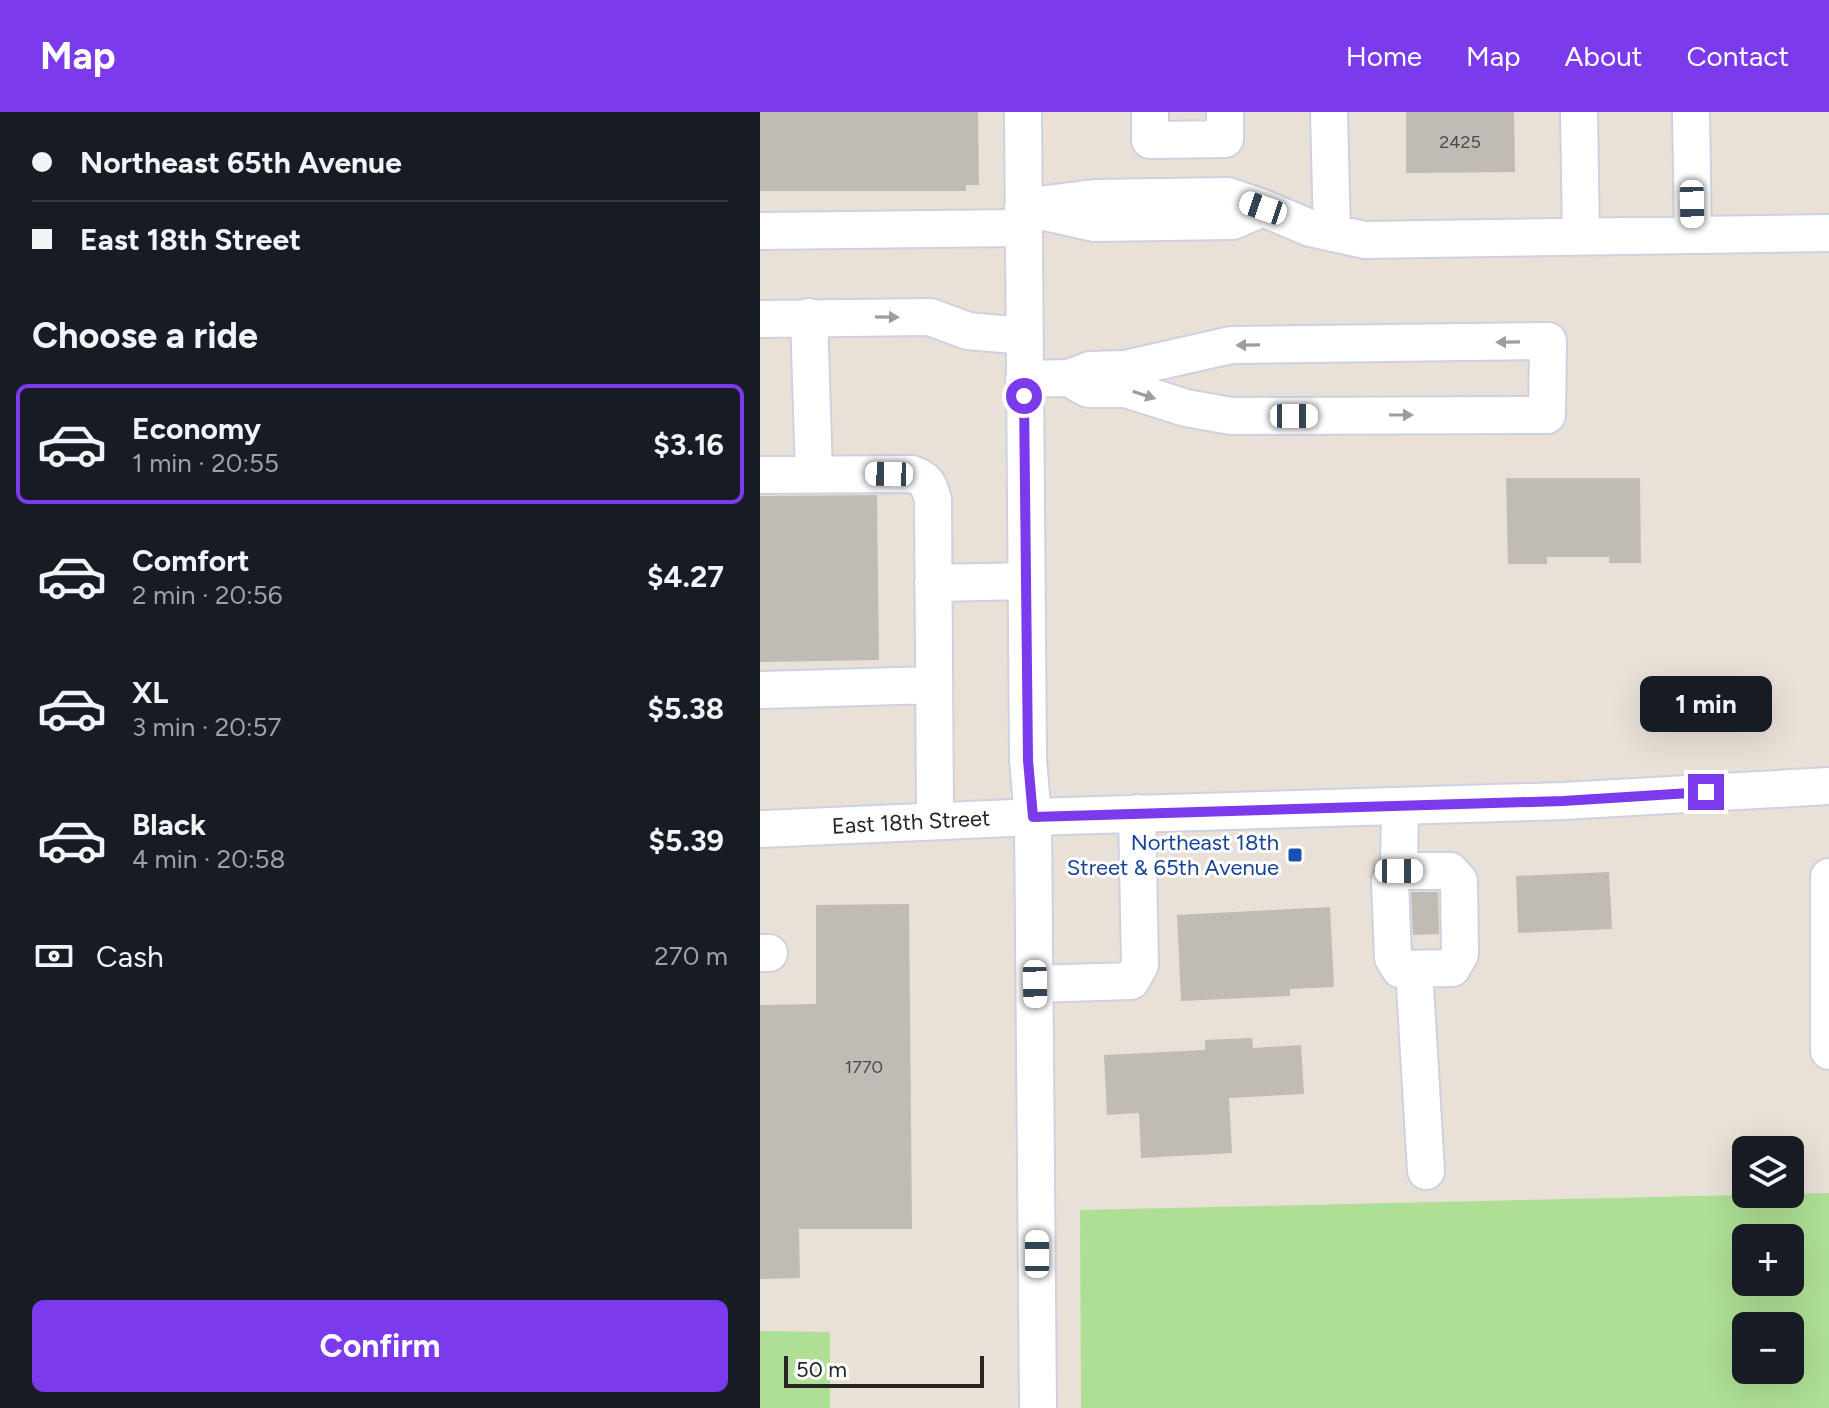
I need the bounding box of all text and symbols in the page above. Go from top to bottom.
text: Map [40,33,116,79]
text: Home [1346,39,1422,73]
text: Map [1466,39,1521,73]
text: About [1565,39,1642,73]
text: Contact [1686,39,1789,73]
house number: 2425 [1439,131,1481,153]
text: Northeast 65th Avenue [80,144,402,181]
car [1680,180,1704,228]
car [1236,189,1290,227]
text: East 18th Street [80,221,301,258]
one-way arrow [875,310,900,323]
text: Choose a ride [32,314,258,357]
one-way arrow [1495,336,1520,348]
one-way arrow [1235,339,1260,351]
route start [1006,378,1042,414]
one-way arrow [1132,389,1156,401]
car [1270,404,1318,428]
icon: car [36,408,108,480]
one-way arrow [1389,409,1414,421]
text: Economy [132,410,261,447]
text: $3.16 [653,426,724,463]
text: 1 min · 20:55 [132,447,279,479]
car [865,462,913,486]
icon: car [36,540,108,612]
text: Comfort [132,542,250,579]
text: $4.27 [647,558,724,595]
text: 2 min · 20:56 [132,579,283,611]
icon: car [36,672,108,744]
text: XL [132,674,168,711]
callout: 1 min [1640,676,1772,732]
text: 1 min [1675,688,1737,720]
text: $5.38 [647,690,724,727]
text: 3 min · 20:57 [132,711,281,743]
route end [1688,774,1724,810]
icon: car [36,804,108,876]
street label: East 18th Street [831,804,991,840]
text: Black [132,806,206,843]
text: $5.39 [648,822,724,859]
place label: Northeast 18th Street & 65th Avenue [1067,829,1279,881]
text: 4 min · 20:58 [132,843,285,875]
marker: Northeast 18th Street & 65th Avenue [1286,846,1304,864]
car [1375,859,1423,883]
icon: cash [32,934,76,978]
text: Cash [96,938,164,975]
text: 270 m [654,940,728,972]
car [1023,960,1047,1008]
house number: 1770 [845,1056,883,1078]
map controls [1732,1136,1804,1384]
button: layers [1732,1136,1804,1208]
button: + [1732,1224,1804,1296]
car [1025,1230,1049,1278]
button: Confirm [32,1300,728,1392]
button: − [1732,1312,1804,1384]
scale bar [784,1352,984,1388]
text: 50 m [796,1356,847,1383]

